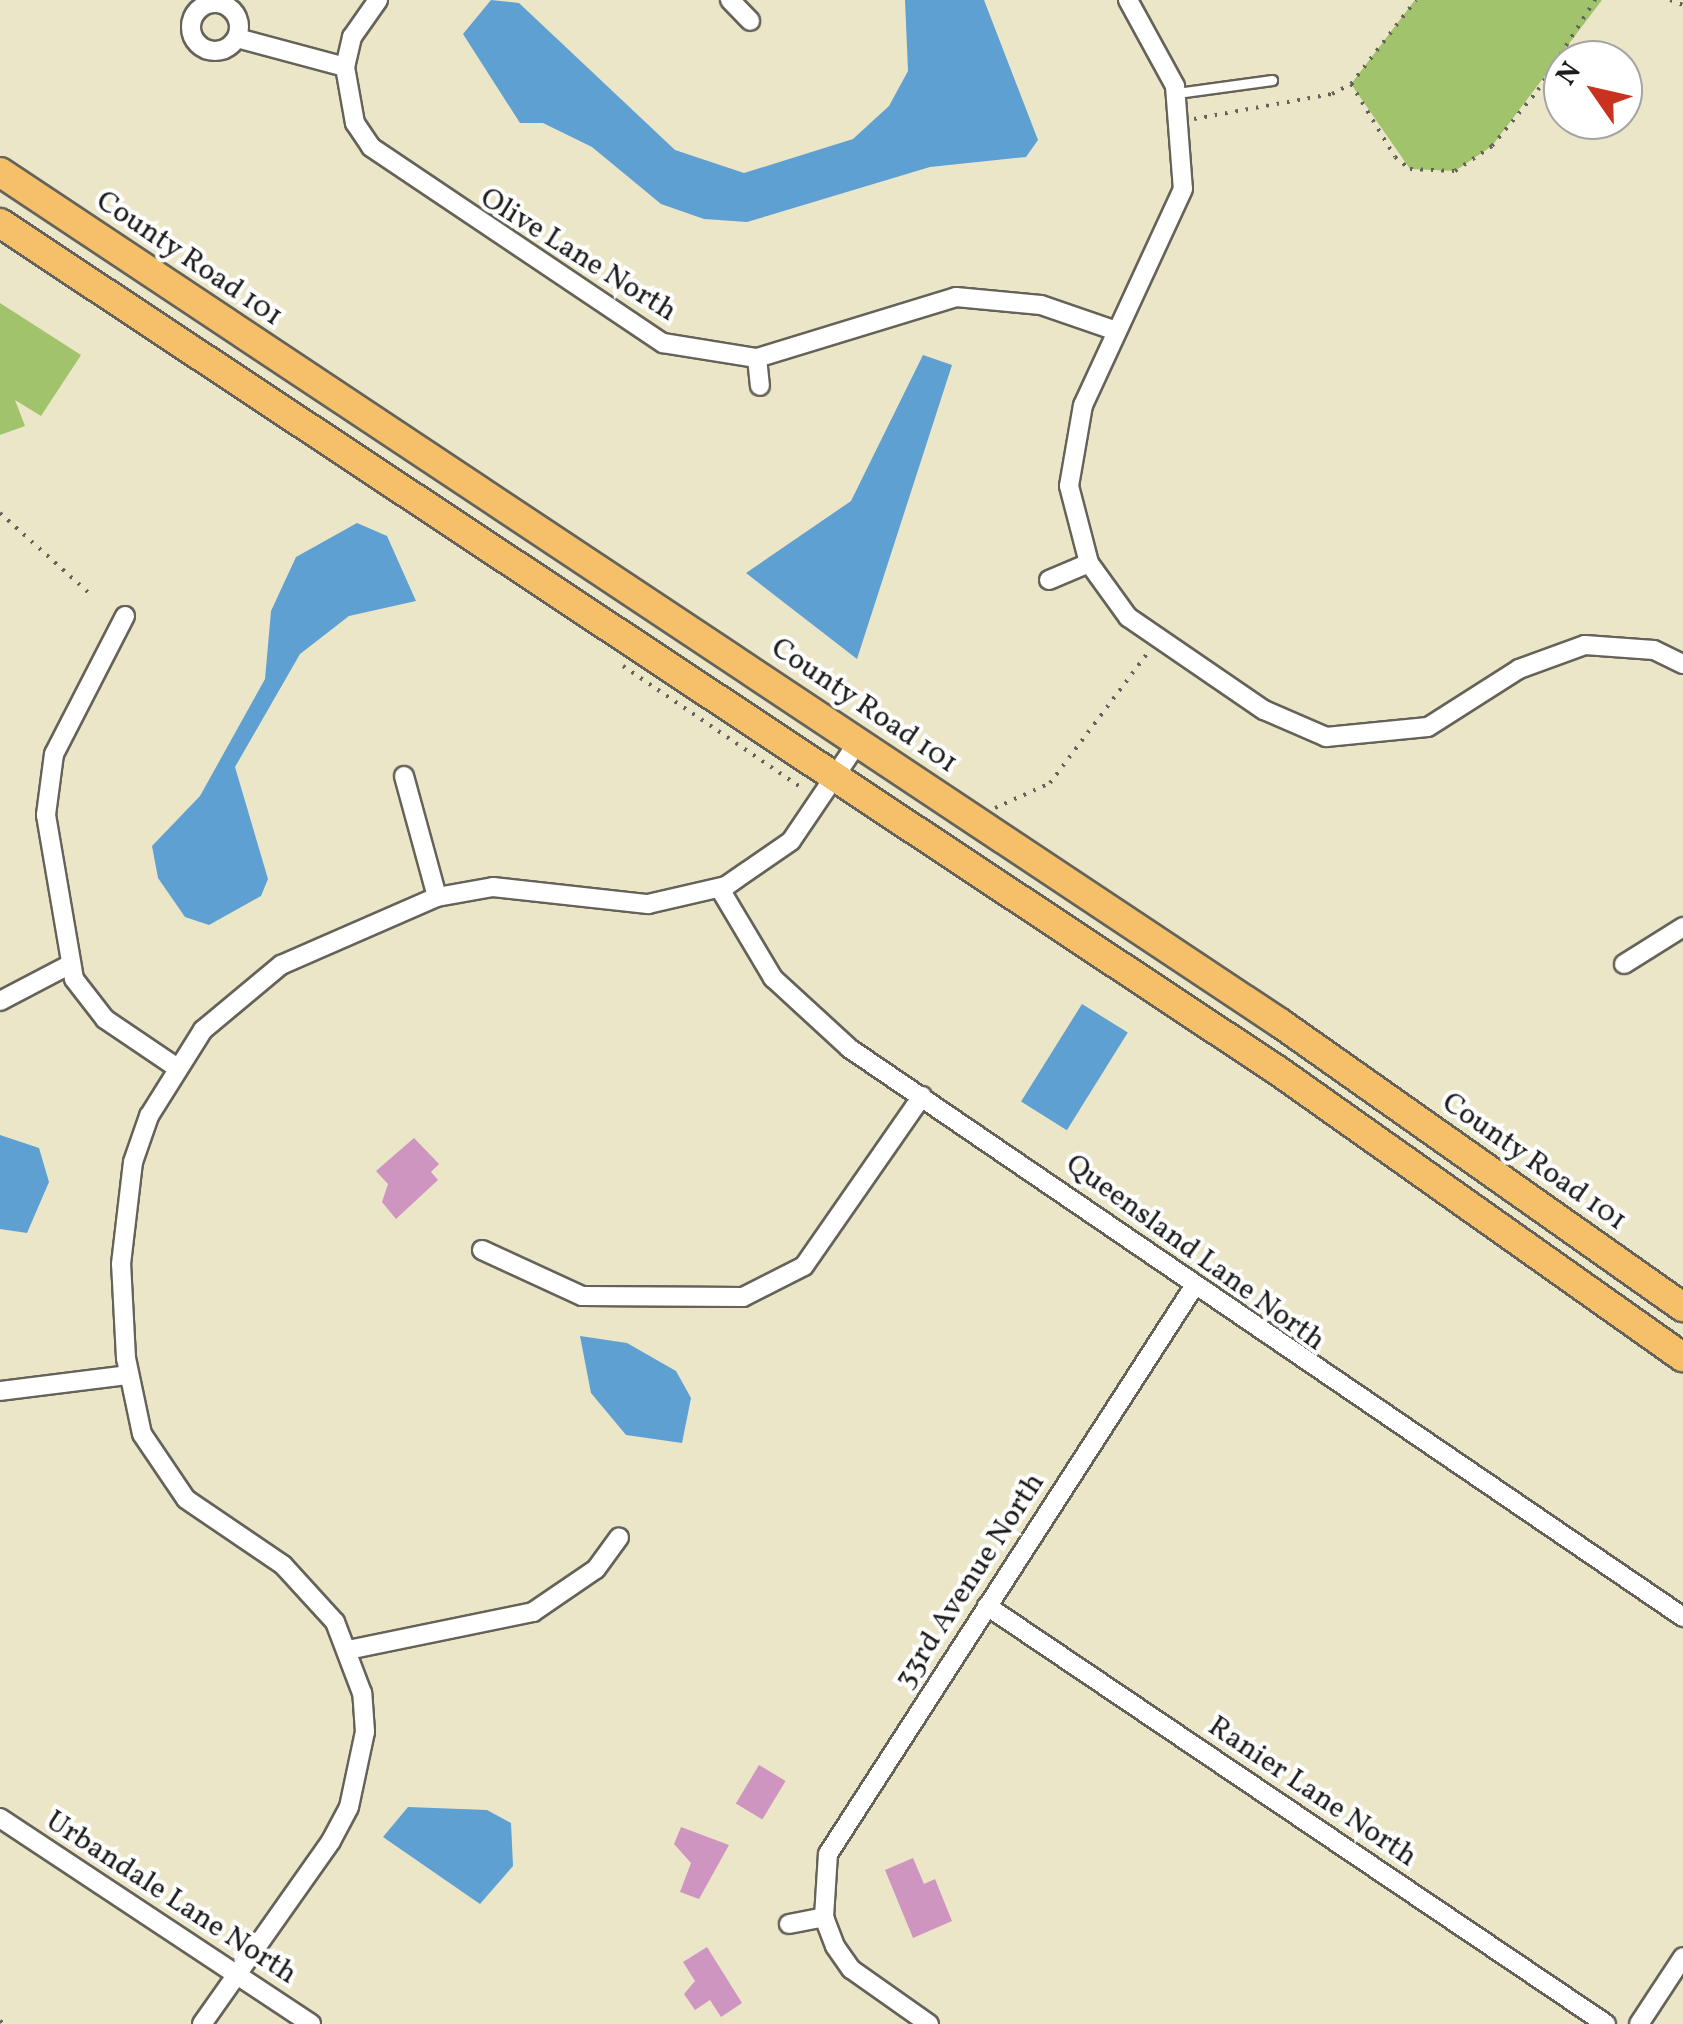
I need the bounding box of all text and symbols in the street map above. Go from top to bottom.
north arrow [1543,40,1643,140]
text: N [1548,55,1591,93]
street label: Olive Lane North [473,180,683,330]
street label: County Road 101 [88,183,290,335]
street label: County Road 101 [763,630,965,782]
street label: County Road 101 [1434,1085,1634,1239]
street label: Queensland Lane North [1058,1147,1332,1359]
street label: 33rd Avenue North [887,1467,1053,1695]
street label: Ranier Lane North [1201,1709,1423,1875]
street label: Urbandale Lane North [39,1803,303,1993]

